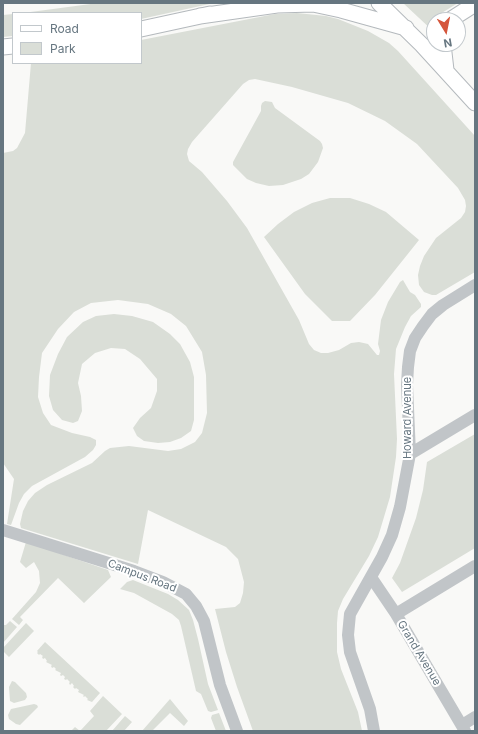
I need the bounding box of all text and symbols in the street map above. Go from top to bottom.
legend [12,12,142,64]
north arrow [426,12,466,52]
text: Road [50,21,79,36]
text: N [443,35,453,50]
text: Park [50,41,76,56]
street label: Howard Avenue [401,377,415,459]
street label: Campus Road [106,557,178,595]
street label: Grand Avenue [394,618,444,688]

